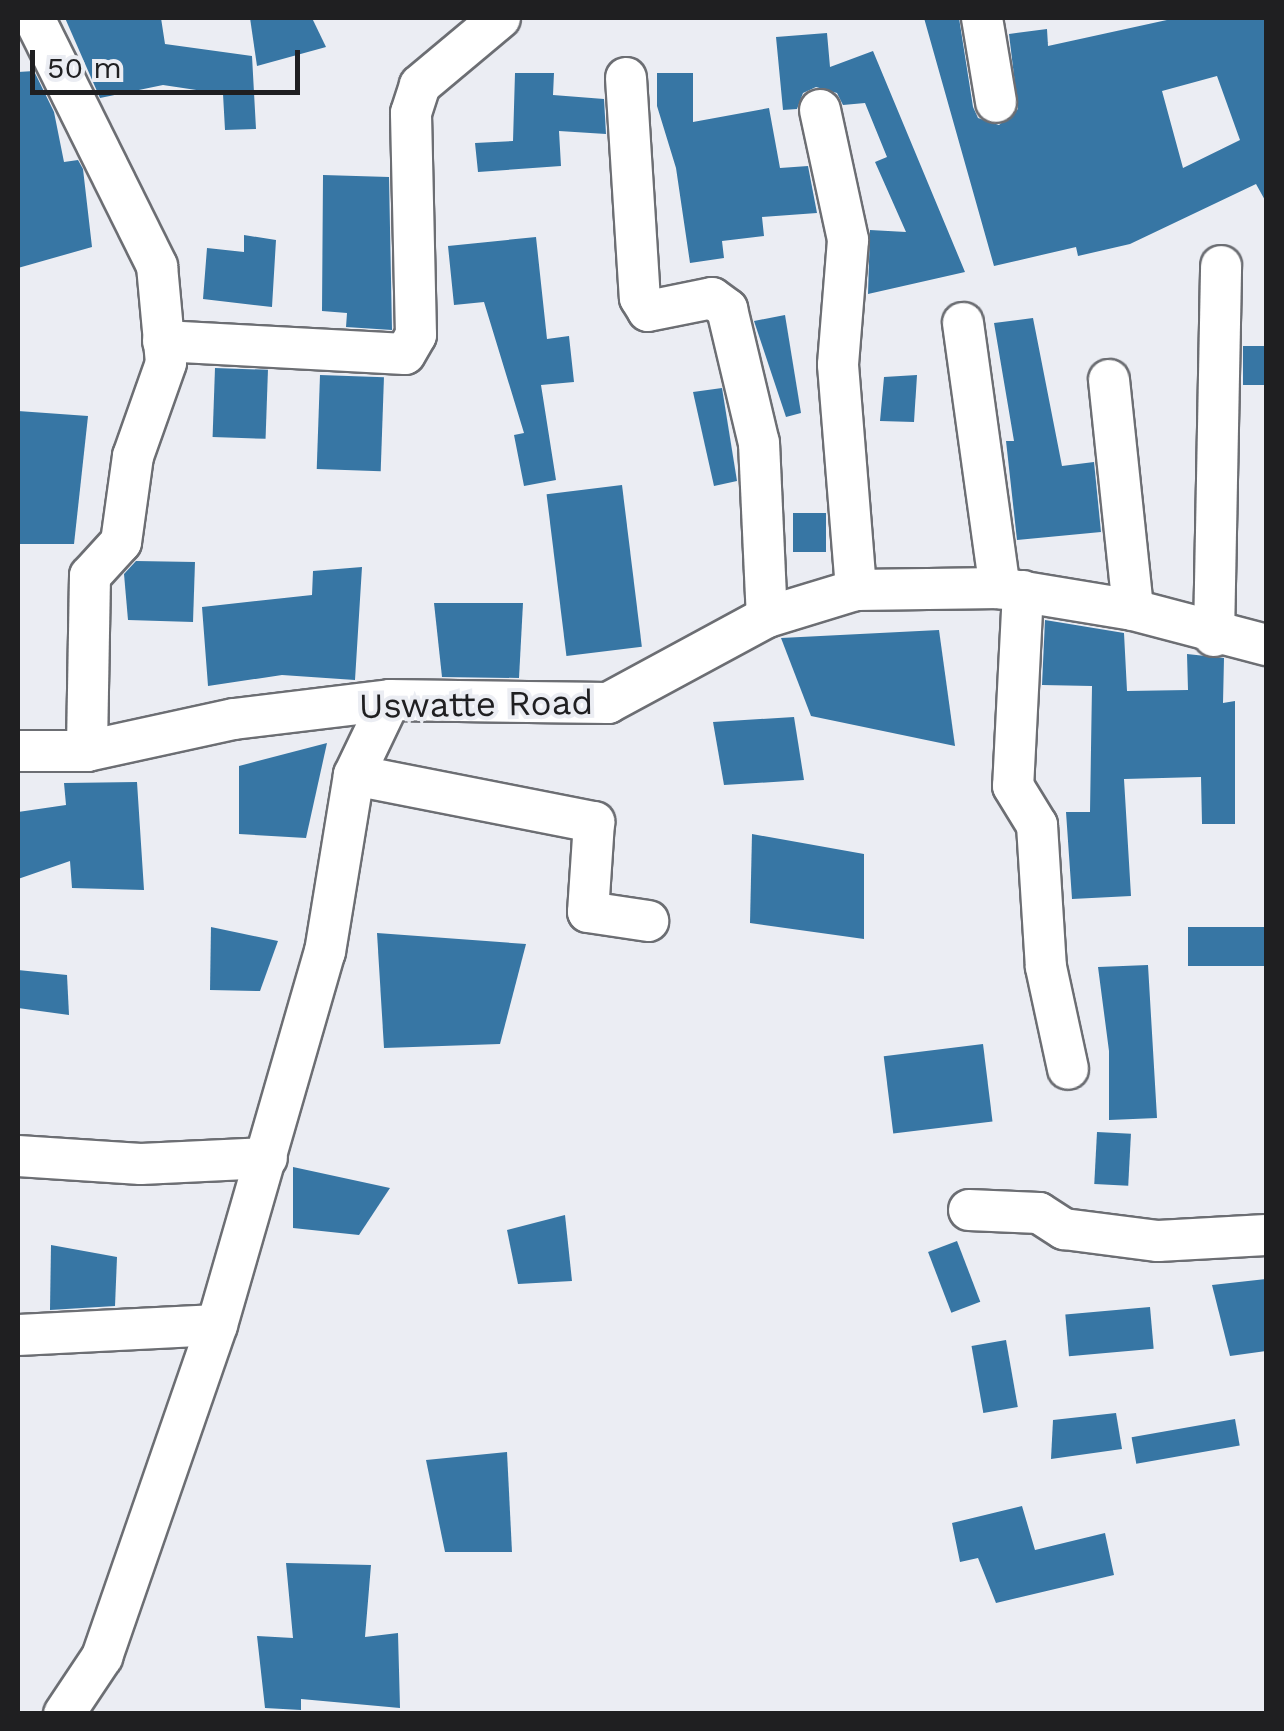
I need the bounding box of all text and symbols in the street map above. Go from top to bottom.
scale bar [35,30,305,92]
text: 50 m [47,50,122,85]
street label: Uswatte Road [358,681,594,727]

